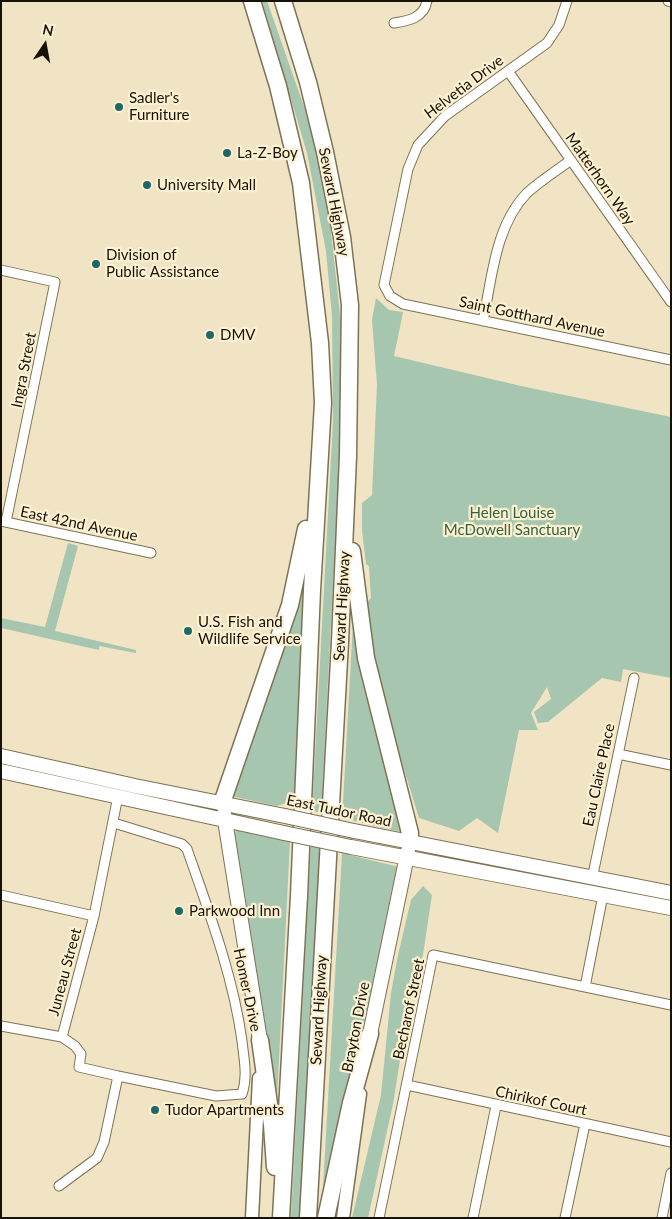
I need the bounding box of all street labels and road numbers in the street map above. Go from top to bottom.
street label: Helvetia Drive [421,51,507,123]
street label: Matterhorn Way [561,129,639,229]
street label: Seward Highway [315,146,353,258]
street label: Saint Gotthard Avenue [457,293,607,341]
street label: Ingra Street [8,331,40,409]
street label: East 42nd Avenue [19,503,139,545]
street label: Seward Highway [330,550,354,662]
street label: Eau Claire Place [579,722,619,828]
street label: East Tudor Road [285,791,393,831]
street label: Juneau Street [45,926,85,1018]
street label: Homer Drive [229,947,265,1033]
street label: Seward Highway [307,954,331,1066]
street label: Becharof Street [390,957,428,1061]
street label: Brayton Drive [338,980,374,1074]
street label: Chirikof Court [494,1083,588,1119]

